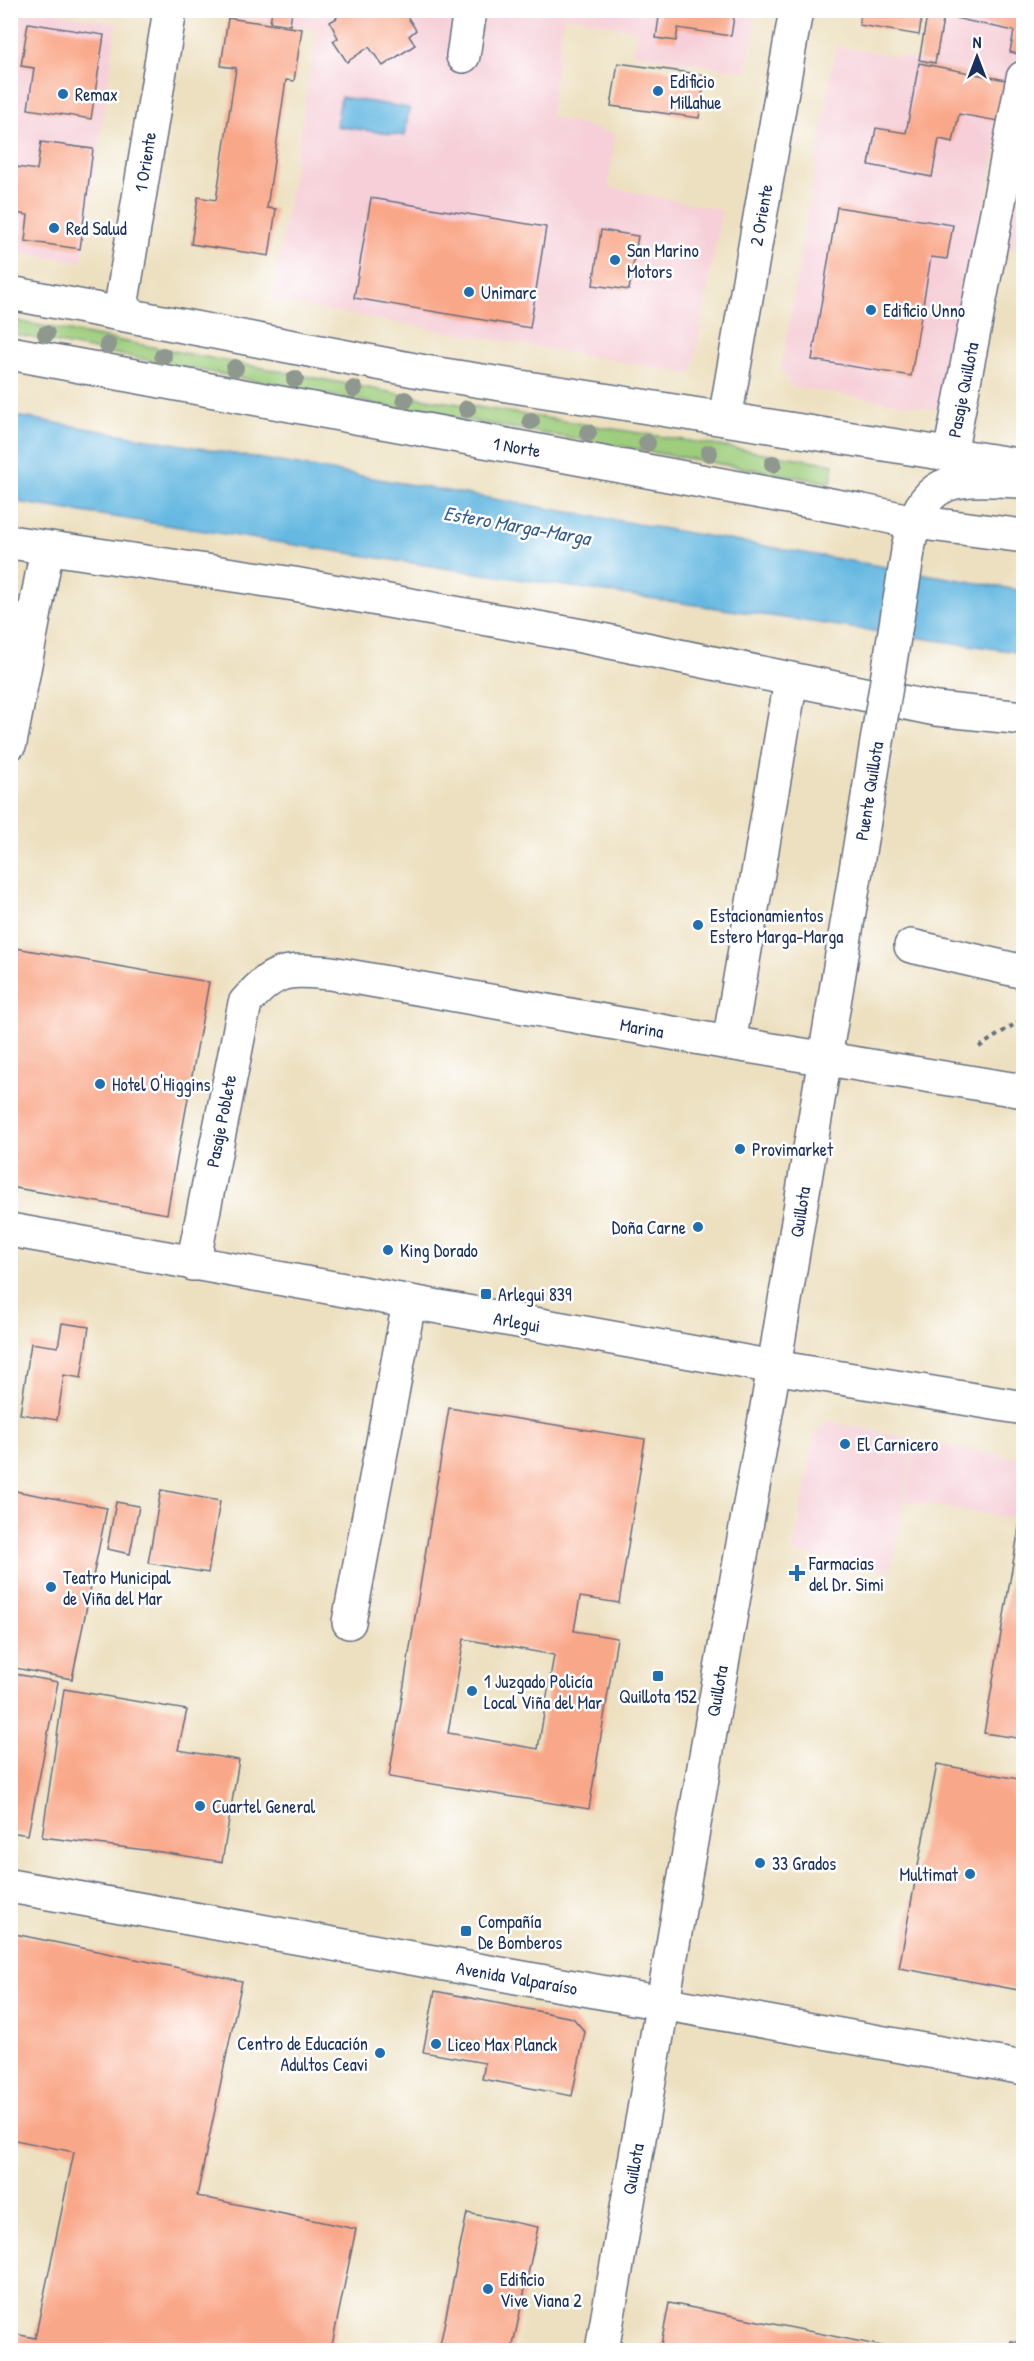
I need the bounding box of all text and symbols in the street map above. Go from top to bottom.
north arrow [947,27,1007,87]
text: N [973,31,982,53]
place label: Edificio Millahue [670,69,721,115]
place label: Remax [75,82,118,107]
marker: Edificio Millahue [651,84,665,98]
marker: Remax [56,87,70,101]
street label: 1 Oriente [128,130,162,194]
street label: 2 Oriente [743,182,779,248]
place label: Red Salud [66,216,127,241]
marker: Red Salud [47,221,61,235]
place label: San Marino Motors [627,238,699,284]
marker: San Marino Motors [608,253,622,267]
place label: Unimarc [481,280,536,305]
marker: Unimarc [462,285,476,299]
place label: Edificio Unno [883,298,965,323]
marker: Edificio Unno [864,303,878,317]
street label: Pasaje Quillota [942,340,984,440]
street label: 1 Norte [491,431,543,463]
water label: Estero Marga-Marga [442,499,594,553]
street label: Puente Quillota [849,740,889,842]
place label: Estacionamientos Estero Marga-Marga [710,903,843,949]
marker: Estacionamientos Estero Marga-Marga [691,918,705,932]
street label: Marina [618,1012,666,1044]
place label: Hotel O'Higgins [112,1072,211,1097]
street label: Pasaje Poblete [200,1073,242,1169]
marker: Hotel O'Higgins [93,1077,107,1091]
place label: Provimarket [752,1137,834,1162]
marker: Provimarket [733,1142,747,1156]
street label: Quillota [784,1185,816,1239]
place label: Doña Carne [612,1215,686,1240]
marker: Doña Carne [691,1220,705,1234]
place label: King Dorado [400,1238,478,1263]
marker: King Dorado [381,1243,395,1257]
place label: Arlegui 839 [498,1282,572,1307]
marker: Arlegui 839 [479,1287,493,1301]
street label: Arlegui [492,1306,542,1338]
place label: El Carnicero [857,1432,938,1457]
marker: El Carnicero [838,1437,852,1451]
place label: Farmacias del Dr. Simi [808,1551,884,1597]
place label: Teatro Municipal de Viña del Mar [63,1565,171,1611]
marker: Farmacias del Dr. Simi [790,1566,804,1580]
marker: Teatro Municipal de Viña del Mar [44,1580,58,1594]
street label: Quillota [700,1664,734,1718]
place label: 1 Juzgado Policía Local Viña del Mar [484,1669,602,1715]
marker: Quillota 152 [651,1669,665,1683]
marker: 1 Juzgado Policía Local Viña del Mar [465,1684,479,1698]
place label: Quillota 152 [619,1684,698,1709]
place label: Cuartel General [212,1794,315,1819]
marker: Cuartel General [193,1799,207,1813]
place label: 33 Grados [772,1851,836,1876]
marker: 33 Grados [753,1856,767,1870]
place label: Multimat [900,1862,959,1887]
marker: Multimat [963,1867,977,1881]
place label: Compañía De Bomberos [478,1909,562,1955]
marker: Compañía De Bomberos [459,1924,473,1938]
street label: Avenida Valparaíso [455,1955,579,2001]
place label: Centro de Educación Adultos Ceavi [237,2031,368,2077]
place label: Liceo Max Planck [448,2032,558,2057]
marker: Liceo Max Planck [429,2037,443,2051]
marker: Centro de Educación Adultos Ceavi [373,2046,387,2060]
street label: Quillota [616,2142,650,2196]
place label: Edificio Vive Viana 2 [500,2267,582,2313]
marker: Edificio Vive Viana 2 [481,2282,495,2296]

